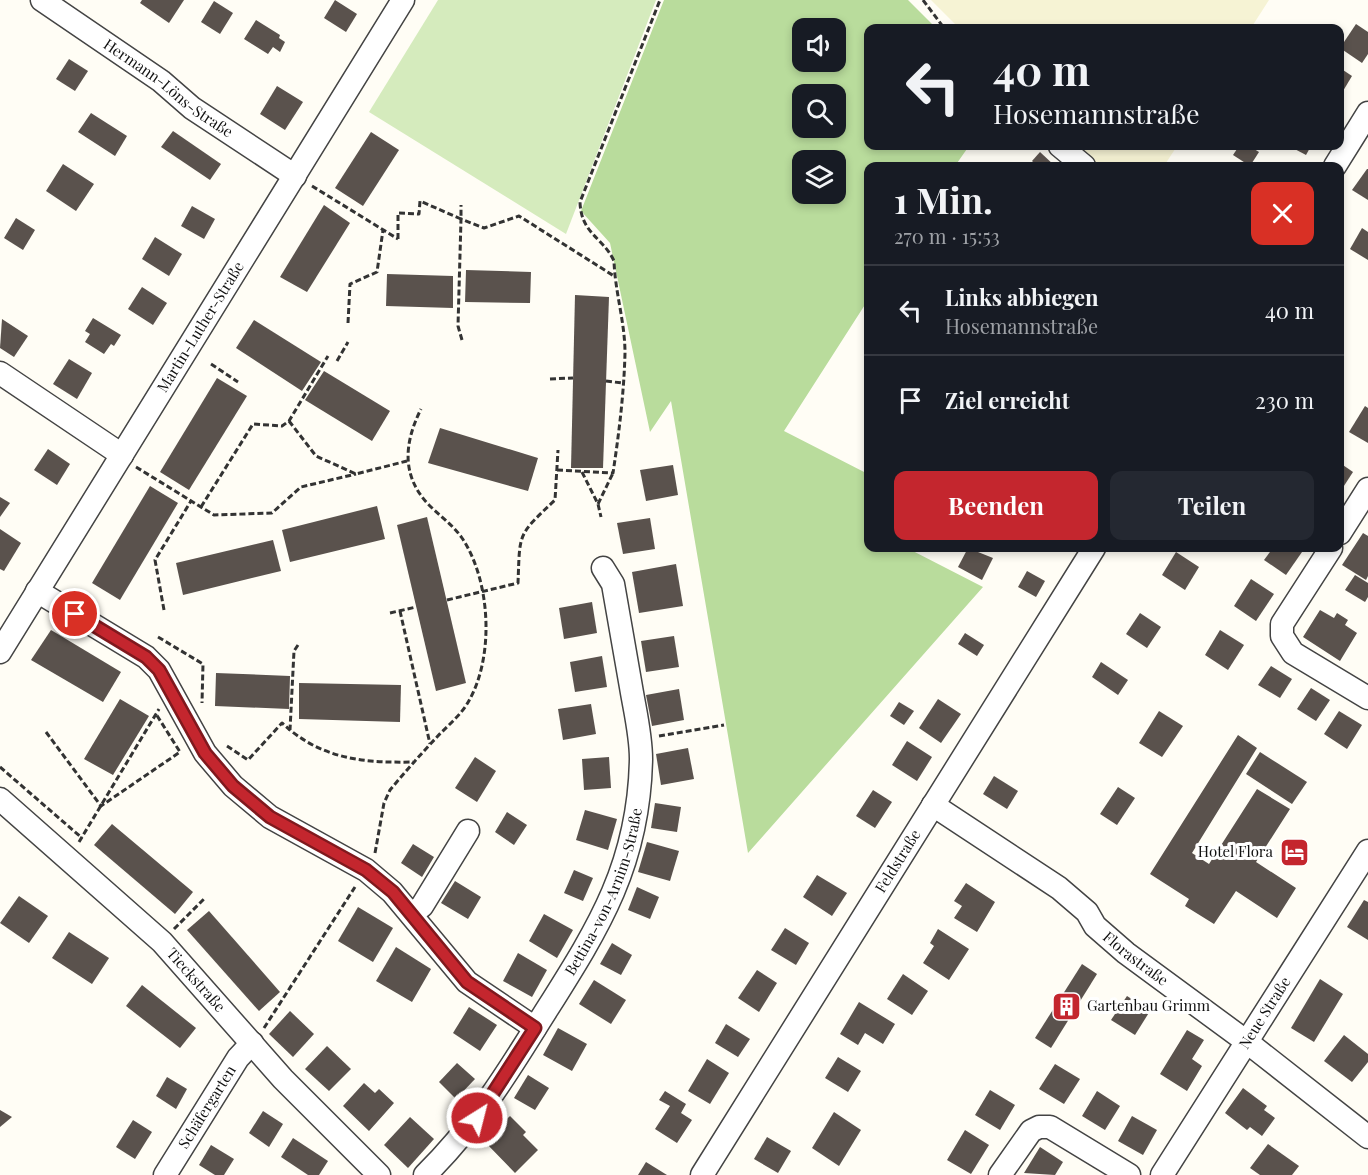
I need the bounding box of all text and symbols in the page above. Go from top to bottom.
map controls [792,18,846,204]
button: sound [792,18,846,72]
street label: Hermann-Löns-Straße [100,34,237,141]
text: 40 m [993,41,1090,97]
icon: left [894,48,972,126]
button: search [792,84,846,138]
text: Hosemannstraße [993,95,1200,131]
button: layers [792,150,846,204]
text: 1 Min. [894,175,993,223]
button: close [1251,182,1314,245]
text: 270 m · 15:53 [894,222,1000,249]
street label: Martin-Luther-Straße [152,257,248,396]
text: Links abbiegen [945,282,1099,312]
icon: left [894,294,927,327]
text: 40 m [1265,295,1314,325]
text: Hosemannstraße [945,312,1098,339]
icon: arrive [894,384,927,417]
text: Ziel erreicht [945,385,1069,415]
text: 230 m [1255,385,1314,415]
button: Beenden [894,471,1098,540]
button: Teilen [1110,471,1314,540]
pin [49,588,100,639]
icon: arrive [58,597,91,630]
street label: Bettina-von-Arnim-Straße [560,806,646,979]
street label: Feldstraße [870,825,925,896]
hotel icon: Hotel Flora [1278,836,1310,868]
place label: Hotel Flora [1198,841,1274,861]
street label: Florastraße [1099,926,1173,990]
street label: Tieckstraße [163,943,230,1016]
street label: Neue Straße [1234,973,1295,1052]
building icon: Gartenbau Grimm [1050,990,1082,1022]
place label: Gartenbau Grimm [1087,995,1211,1015]
street label: Schäfergarten [173,1061,240,1152]
position arrow [445,1086,509,1150]

